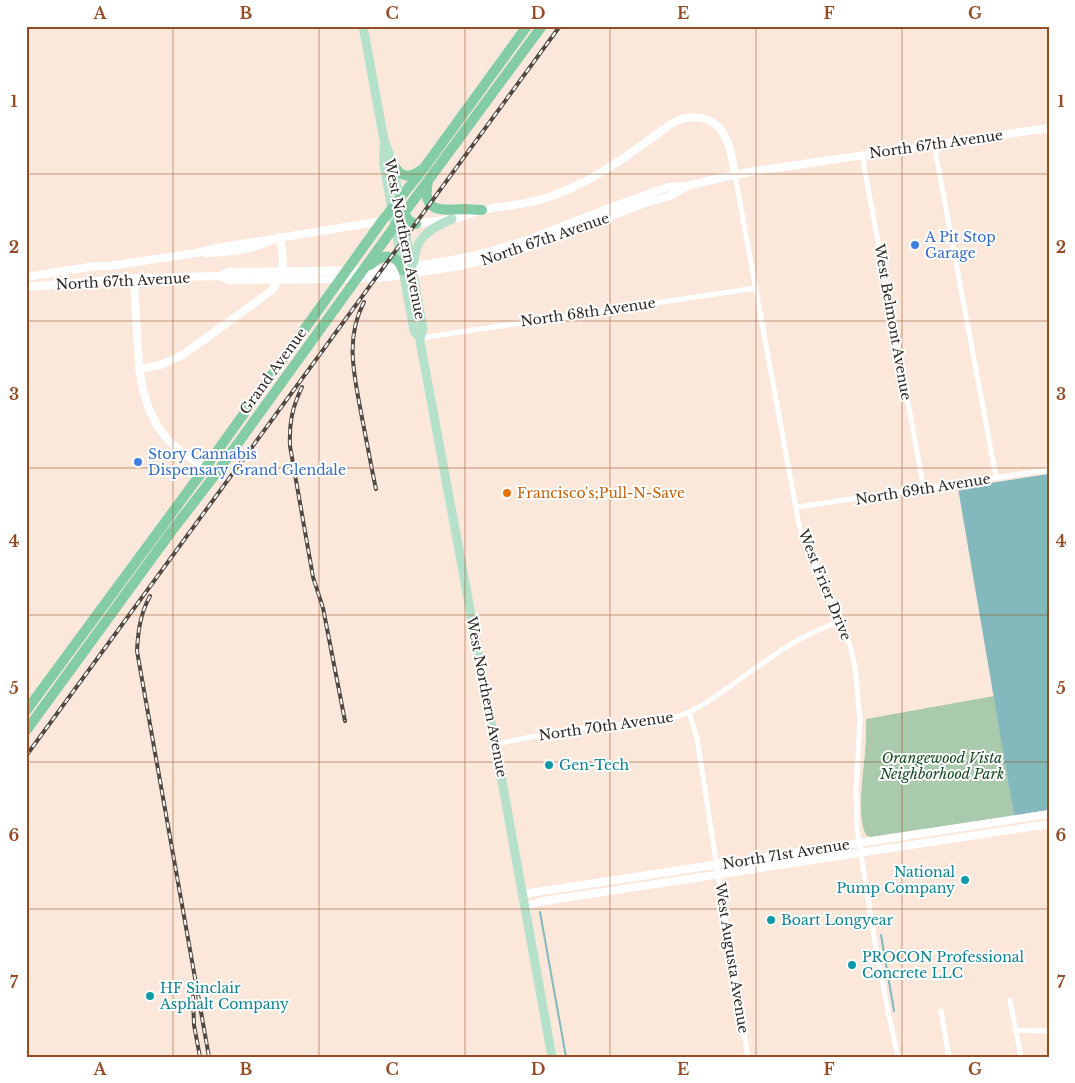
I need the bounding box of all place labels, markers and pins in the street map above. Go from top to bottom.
place label: A Pit Stop Garage [924,228,996,262]
marker: A Pit Stop Garage [909,239,921,251]
place label: Story Cannabis Dispensary Grand Glendale [148,445,346,479]
marker: Story Cannabis Dispensary Grand Glendale [132,456,144,468]
place label: Francisco's;Pull-N-Save [517,484,685,502]
marker: Francisco's;Pull-N-Save [501,487,513,499]
place label: Gen-Tech [559,756,629,774]
marker: Gen-Tech [543,759,555,771]
place label: National Pump Company [836,863,955,897]
marker: National Pump Company [959,874,971,886]
place label: Boart Longyear [781,911,893,929]
marker: Boart Longyear [765,914,777,926]
place label: PROCON Professional Concrete LLC [862,948,1025,982]
marker: PROCON Professional Concrete LLC [846,959,858,971]
place label: HF Sinclair Asphalt Company [159,979,289,1013]
marker: HF Sinclair Asphalt Company [144,990,156,1002]

